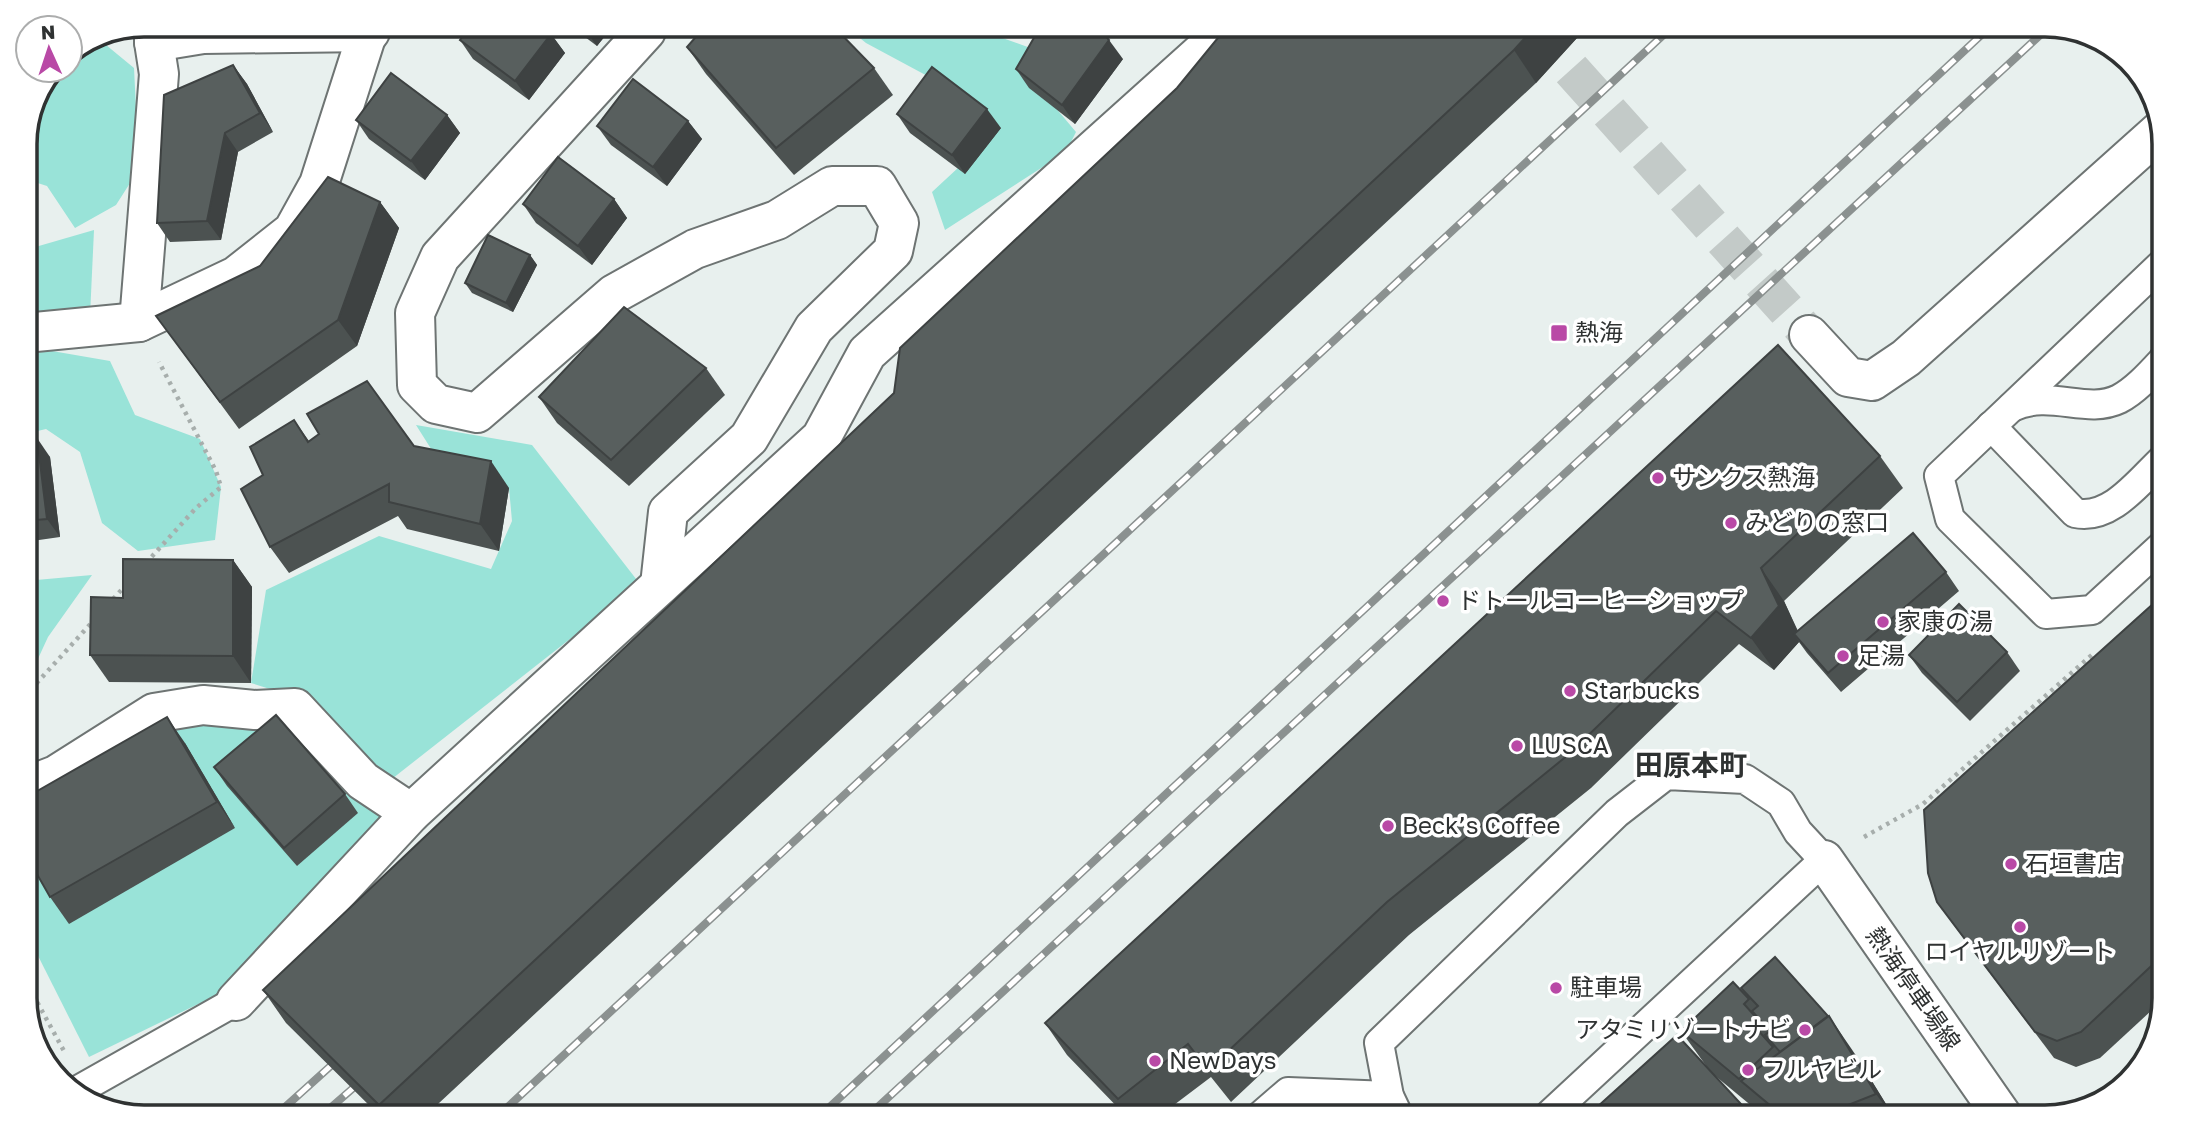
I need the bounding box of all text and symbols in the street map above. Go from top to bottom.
north arrow [14,14,84,84]
text: N [40,20,56,43]
place label: 熱海 [1575,317,1623,346]
marker: 熱海 [1549,323,1569,343]
place label: サンクス熱海 [1672,462,1815,491]
marker: サンクス熱海 [1650,470,1666,486]
place label: みどりの窓口 [1745,507,1889,536]
marker: みどりの窓口 [1723,515,1739,531]
place label: ドトールコーヒーショップ [1457,585,1744,614]
marker: ドトールコーヒーショップ [1435,593,1451,609]
place label: 家康の湯 [1897,606,1993,635]
marker: 家康の湯 [1875,614,1891,630]
place label: 足湯 [1857,640,1905,669]
marker: 足湯 [1835,648,1851,664]
place label: Starbucks [1584,675,1700,704]
marker: Starbucks [1562,683,1578,699]
place label: LUSCA [1531,730,1609,759]
marker: LUSCA [1509,738,1525,754]
district label: 田原本町 [1635,748,1747,781]
place label: Beck’s Coffee [1402,810,1560,839]
marker: Beck’s Coffee [1380,818,1396,834]
place label: 石垣書店 [2025,848,2121,877]
marker: 石垣書店 [2003,856,2019,872]
marker: ロイヤルリゾート [2012,919,2028,935]
street label: 熱海停車場線 [1861,921,1967,1055]
place label: ロイヤルリゾート [1924,936,2116,965]
place label: 駐車場 [1570,972,1642,1001]
marker: 駐車場 [1548,980,1564,996]
place label: アタミリゾートナビ [1575,1014,1791,1043]
marker: アタミリゾートナビ [1797,1022,1813,1038]
place label: NewDays [1169,1045,1276,1074]
marker: NewDays [1147,1053,1163,1069]
place label: フルヤビル [1762,1054,1882,1083]
marker: フルヤビル [1740,1062,1756,1078]

